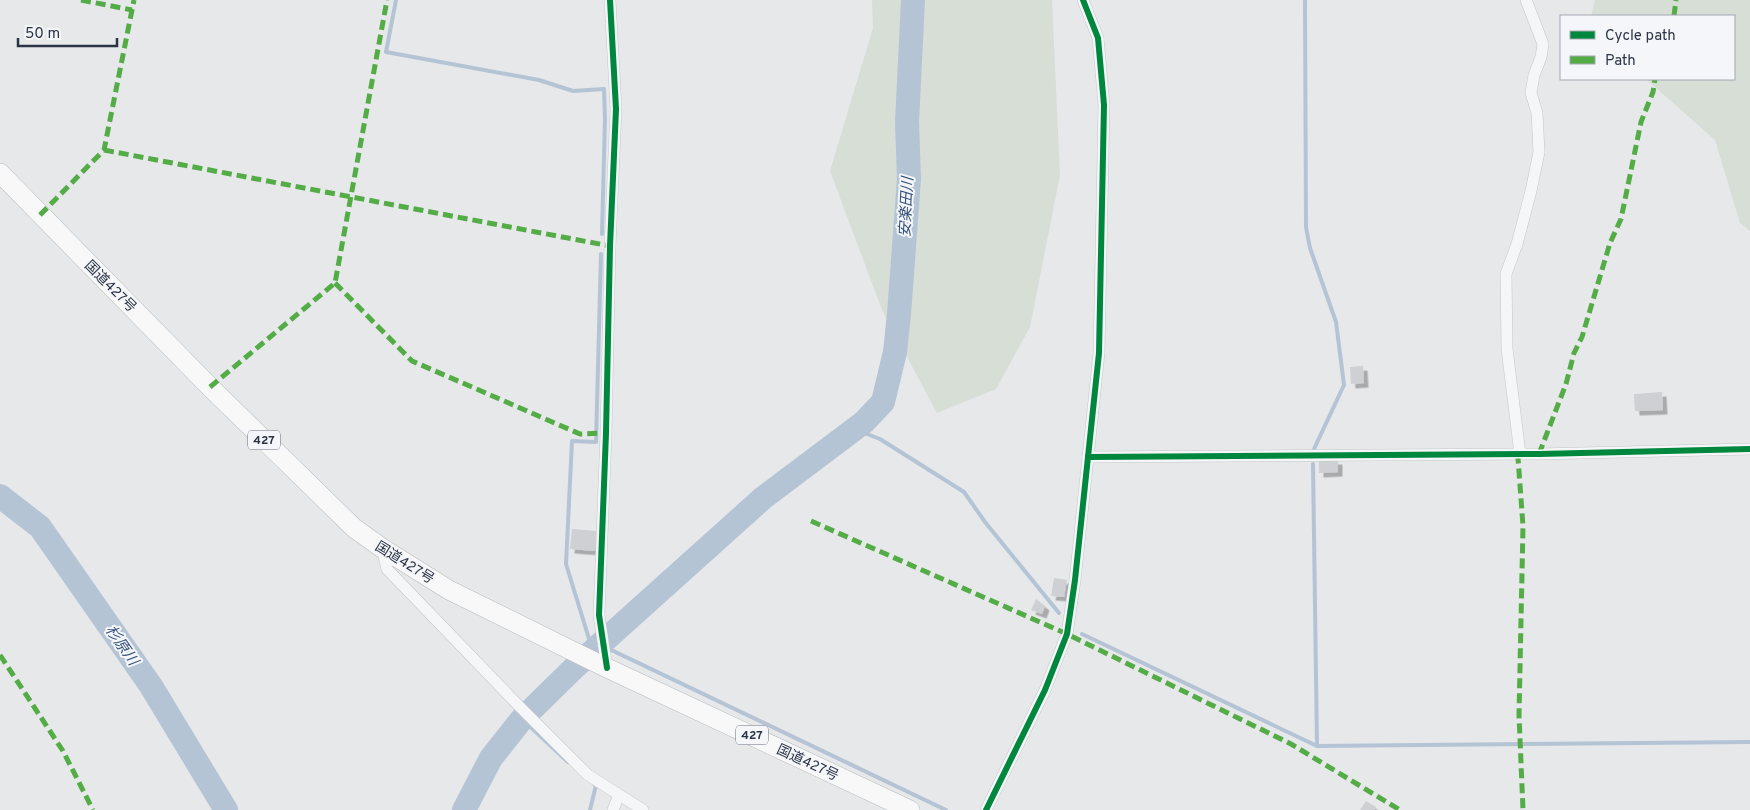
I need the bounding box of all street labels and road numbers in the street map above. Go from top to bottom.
street label: 国道427号 [80,258,139,317]
road number: 427 [248,430,280,450]
street label: 国道427号 [372,538,437,588]
road number: 427 [736,726,768,744]
street label: 国道427号 [774,742,841,785]

